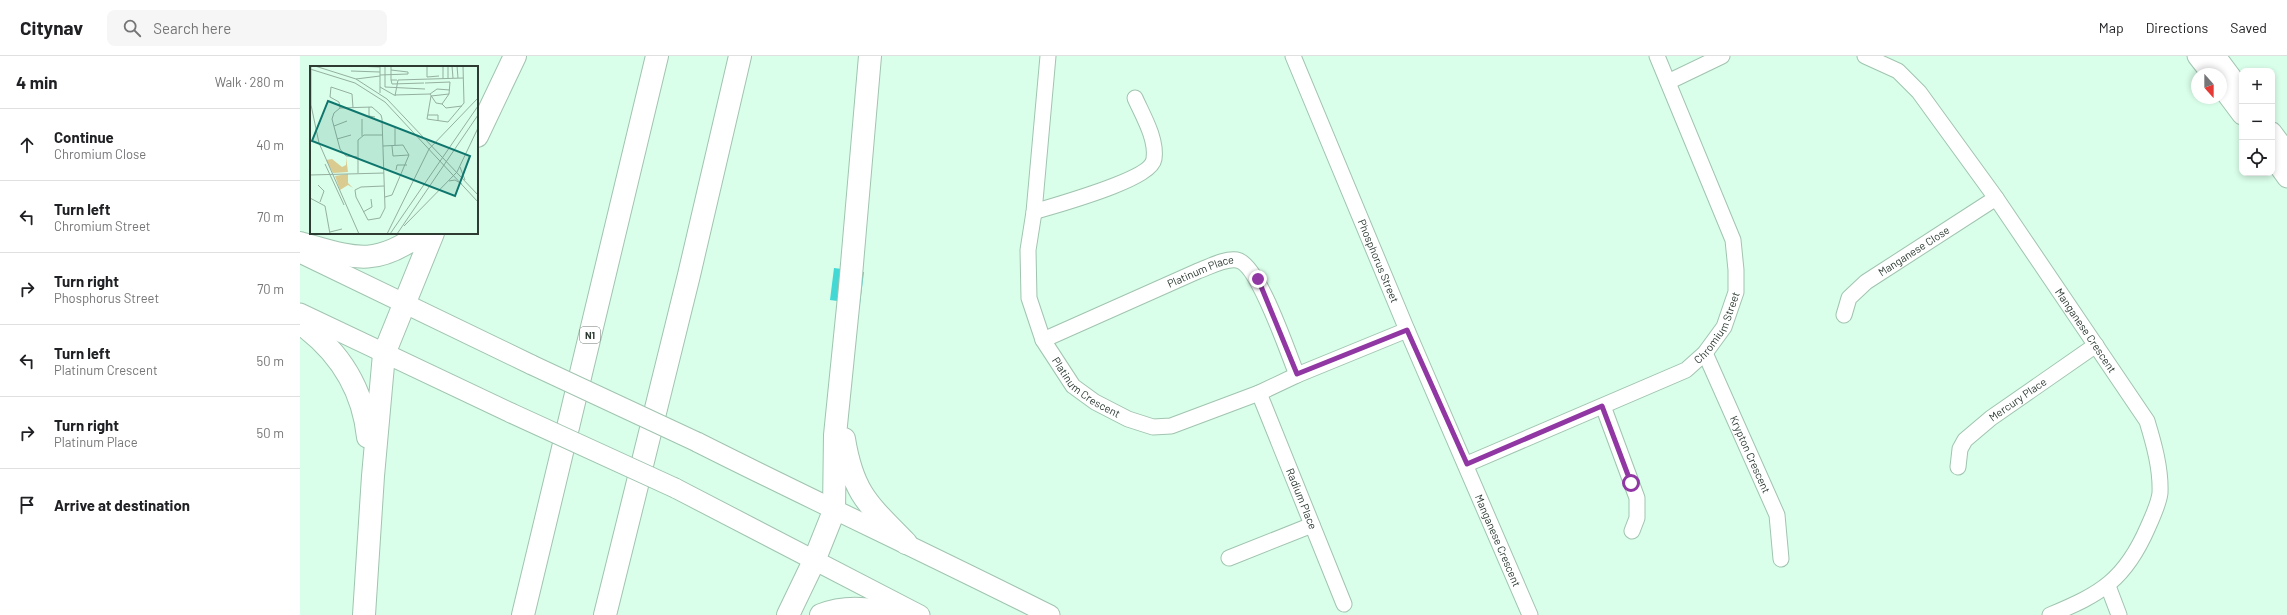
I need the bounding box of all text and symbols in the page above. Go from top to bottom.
search box [107,10,387,46]
text: Citynav [20,16,83,39]
icon: search [121,17,143,39]
text: Search here [153,19,231,37]
text: Map [2099,19,2124,36]
text: Directions [2146,19,2208,36]
text: Saved [2230,19,2267,36]
inset map [310,66,478,234]
north arrow [2191,68,2227,104]
map controls [2239,68,2275,176]
button: + [2239,68,2275,104]
text: 4 min [16,72,58,92]
text: Walk · 280 m [215,74,284,90]
button: − [2239,104,2275,140]
text: Continue [54,128,114,146]
icon: ahead [16,134,38,156]
text: 40 m [256,137,284,153]
button: locate [2239,140,2275,176]
text: Chromium Close [54,146,146,162]
text: Turn left [54,200,110,218]
icon: left [16,206,38,228]
text: 70 m [257,209,284,225]
street label: Phosphorus Street [1356,217,1402,304]
text: Chromium Street [54,218,151,234]
street label: Manganese Close [1875,223,1952,278]
street label: Platinum Place [1165,253,1234,290]
route end [1249,270,1267,288]
text: Turn right [54,272,119,290]
icon: right [16,278,38,300]
text: 70 m [257,281,284,297]
street label: Manganese Crescent [2053,286,2119,375]
text: Phosphorus Street [54,290,159,306]
street label: Chromium Street [1691,290,1742,366]
road number: N1 [580,327,600,343]
text: Turn left [54,344,110,362]
icon: left [16,350,38,372]
text: 50 m [257,353,284,369]
street label: Platinum Crescent [1050,354,1123,420]
text: Platinum Crescent [54,362,158,378]
street label: Mercury Place [1986,374,2049,424]
street label: Krypton Crescent [1728,413,1773,495]
text: Turn right [54,416,119,434]
icon: right [16,422,38,444]
text: 50 m [257,425,284,441]
text: Platinum Place [54,434,138,450]
street label: Radium Place [1284,466,1320,531]
route start [1622,474,1640,492]
street label: Manganese Crescent [1473,492,1524,588]
icon: arrive [16,494,38,516]
text: Arrive at destination [54,496,190,514]

